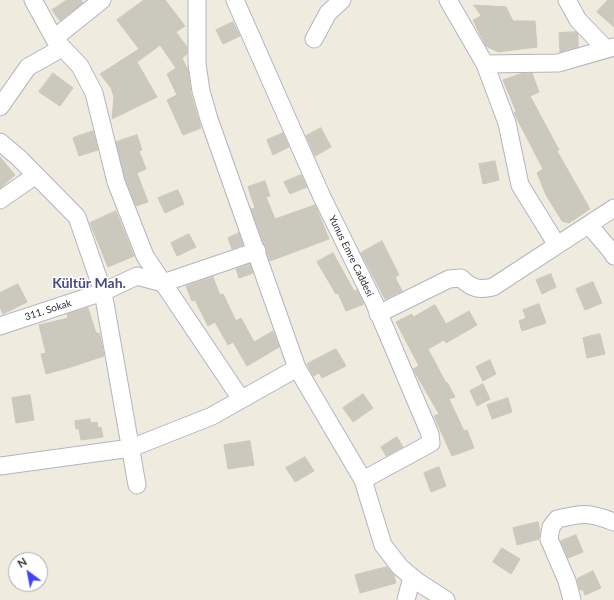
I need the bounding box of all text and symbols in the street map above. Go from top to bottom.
street label: Yunus Emre Caddesi [326,213,376,299]
district label: Kültür Mah. [52,275,126,291]
street label: 311. Sokak [23,297,73,323]
north arrow [8,552,48,592]
text: N [15,554,29,570]

